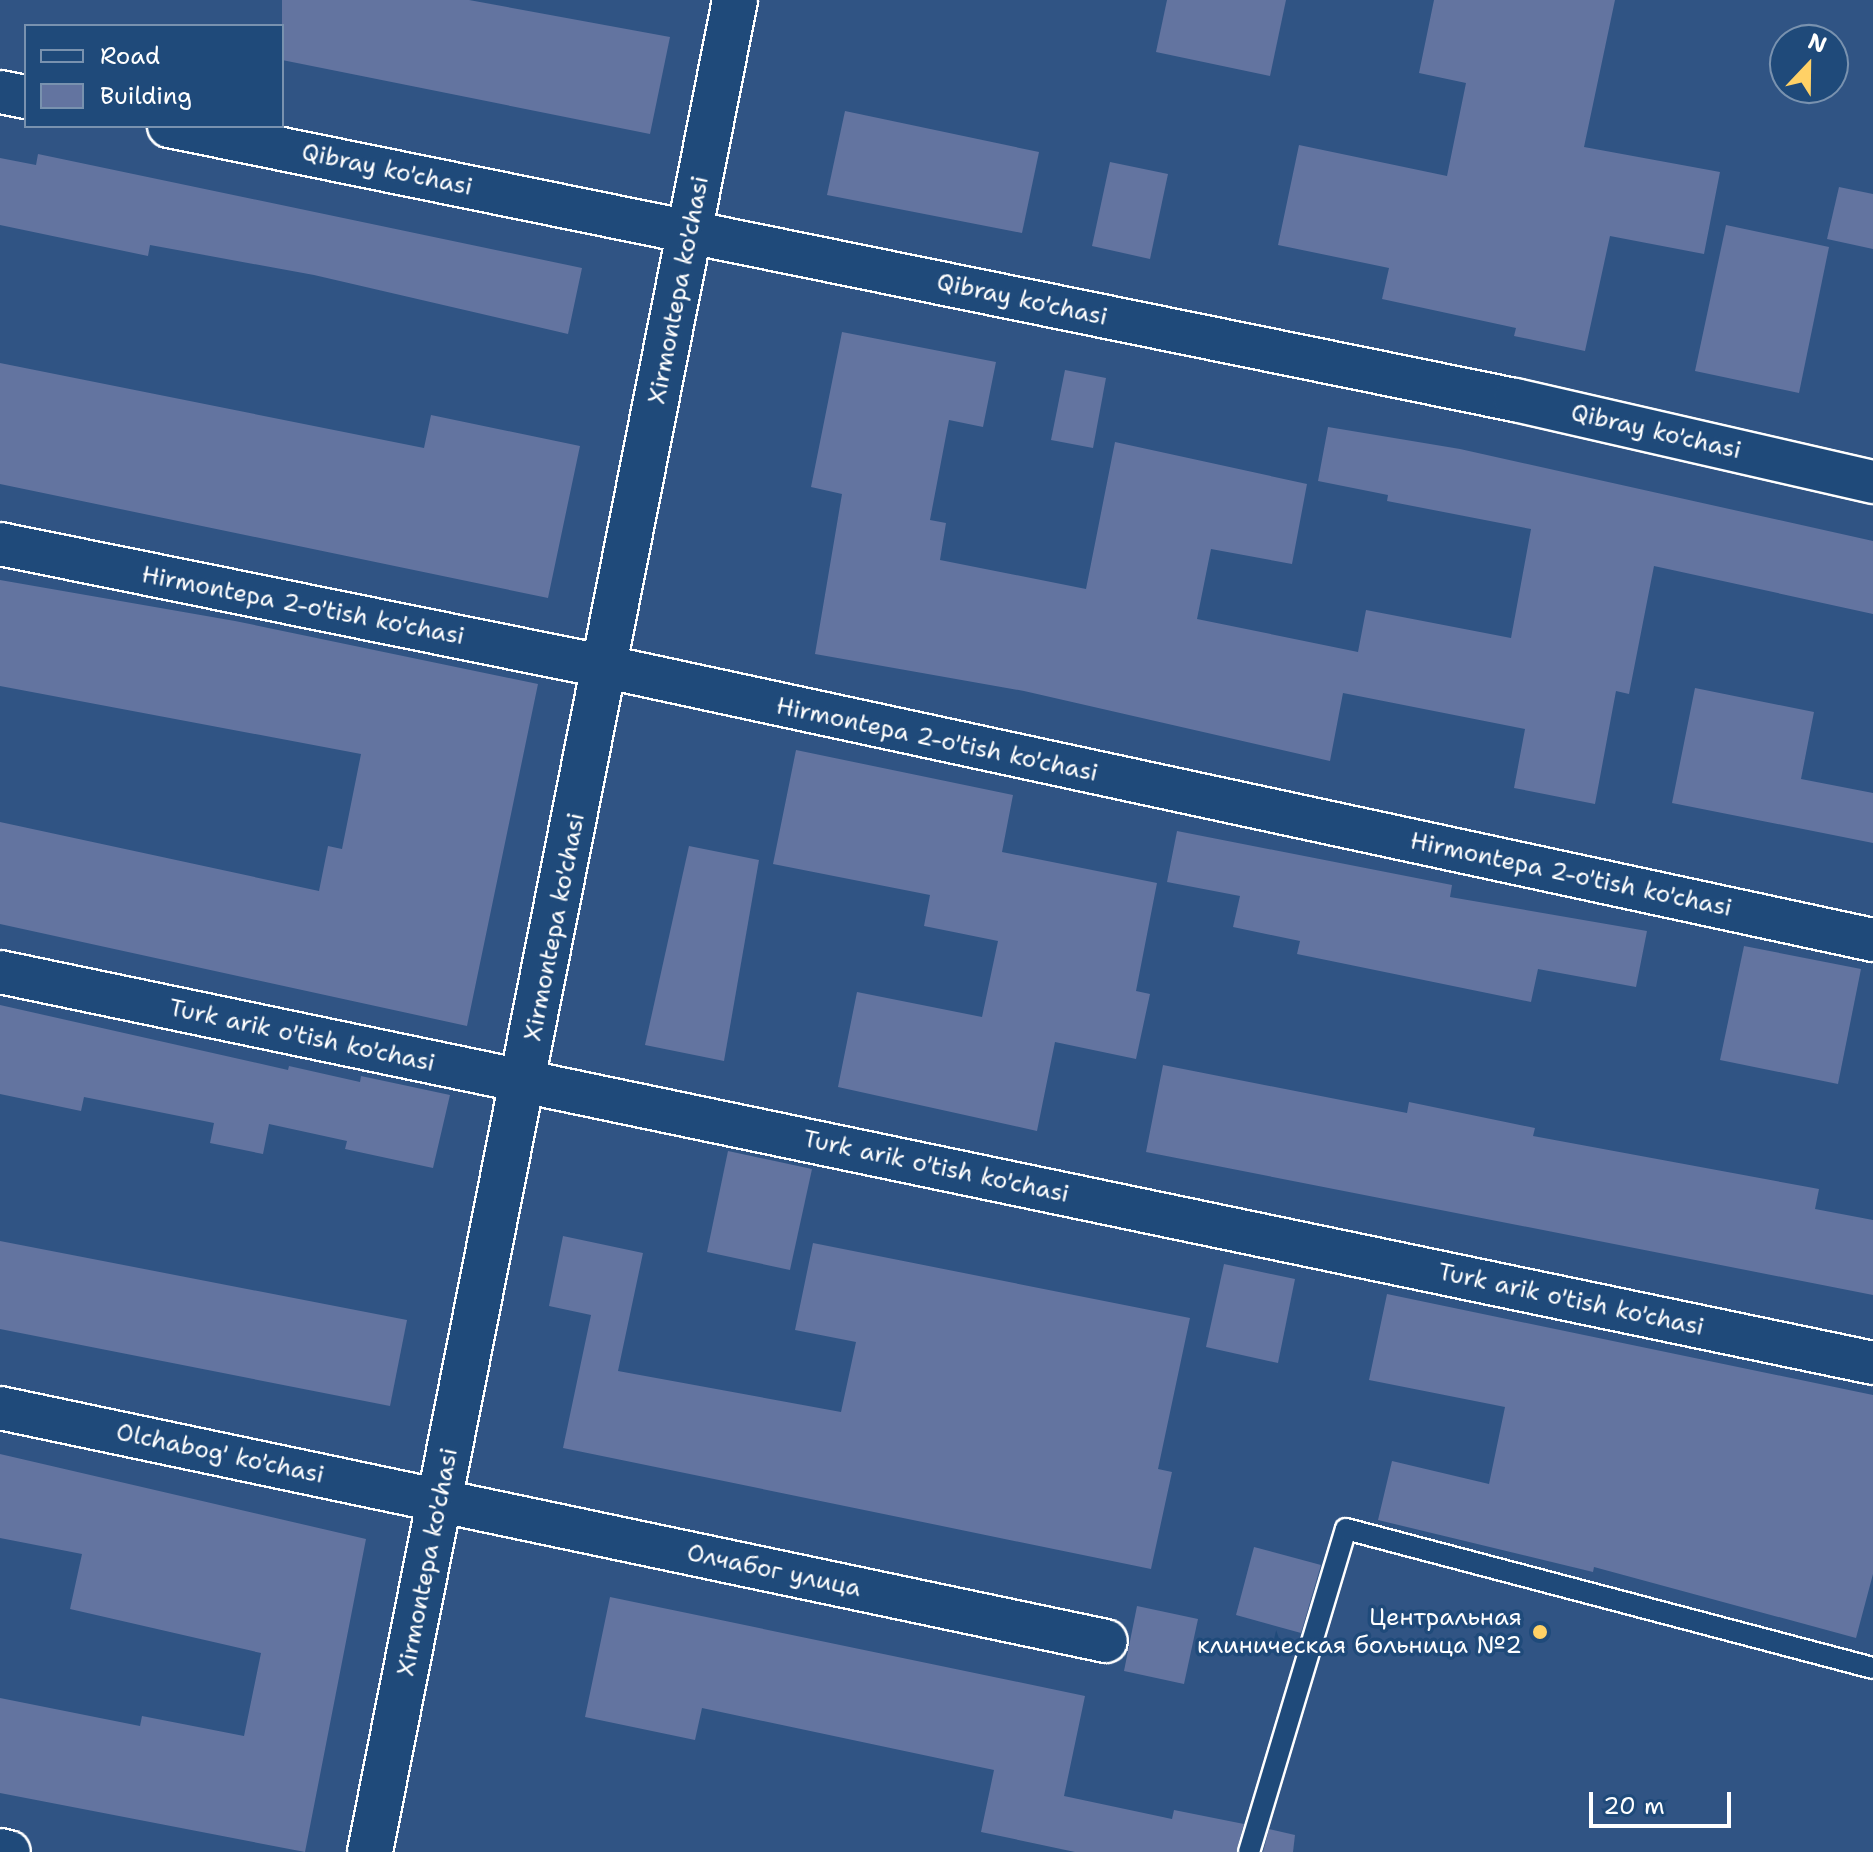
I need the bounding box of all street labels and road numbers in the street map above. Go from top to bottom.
street label: Qibray ko'chasi [299,138,475,202]
street label: Xirmontepa ko'chasi [643,174,715,406]
street label: Qibray ko'chasi [934,268,1110,332]
street label: Qibray ko'chasi [1568,398,1744,466]
street label: Hirmontepa 2-o'tish ko'chasi [139,561,467,651]
street label: Hirmontepa 2-o'tish ko'chasi [774,692,1100,788]
street label: Xirmontepa ko'chasi [519,811,591,1043]
street label: Hirmontepa 2-o'tish ko'chasi [1408,827,1734,923]
street label: Turk arik o'tish ko'chasi [166,994,438,1078]
street label: Turk arik o'tish ko'chasi [800,1125,1072,1209]
street label: Turk arik o'tish ko'chasi [1435,1258,1707,1342]
street label: Olchabog' ko'chasi [113,1418,327,1490]
street label: Xirmontepa ko'chasi [392,1446,464,1678]
street label: Олчабог улица [684,1538,864,1604]

